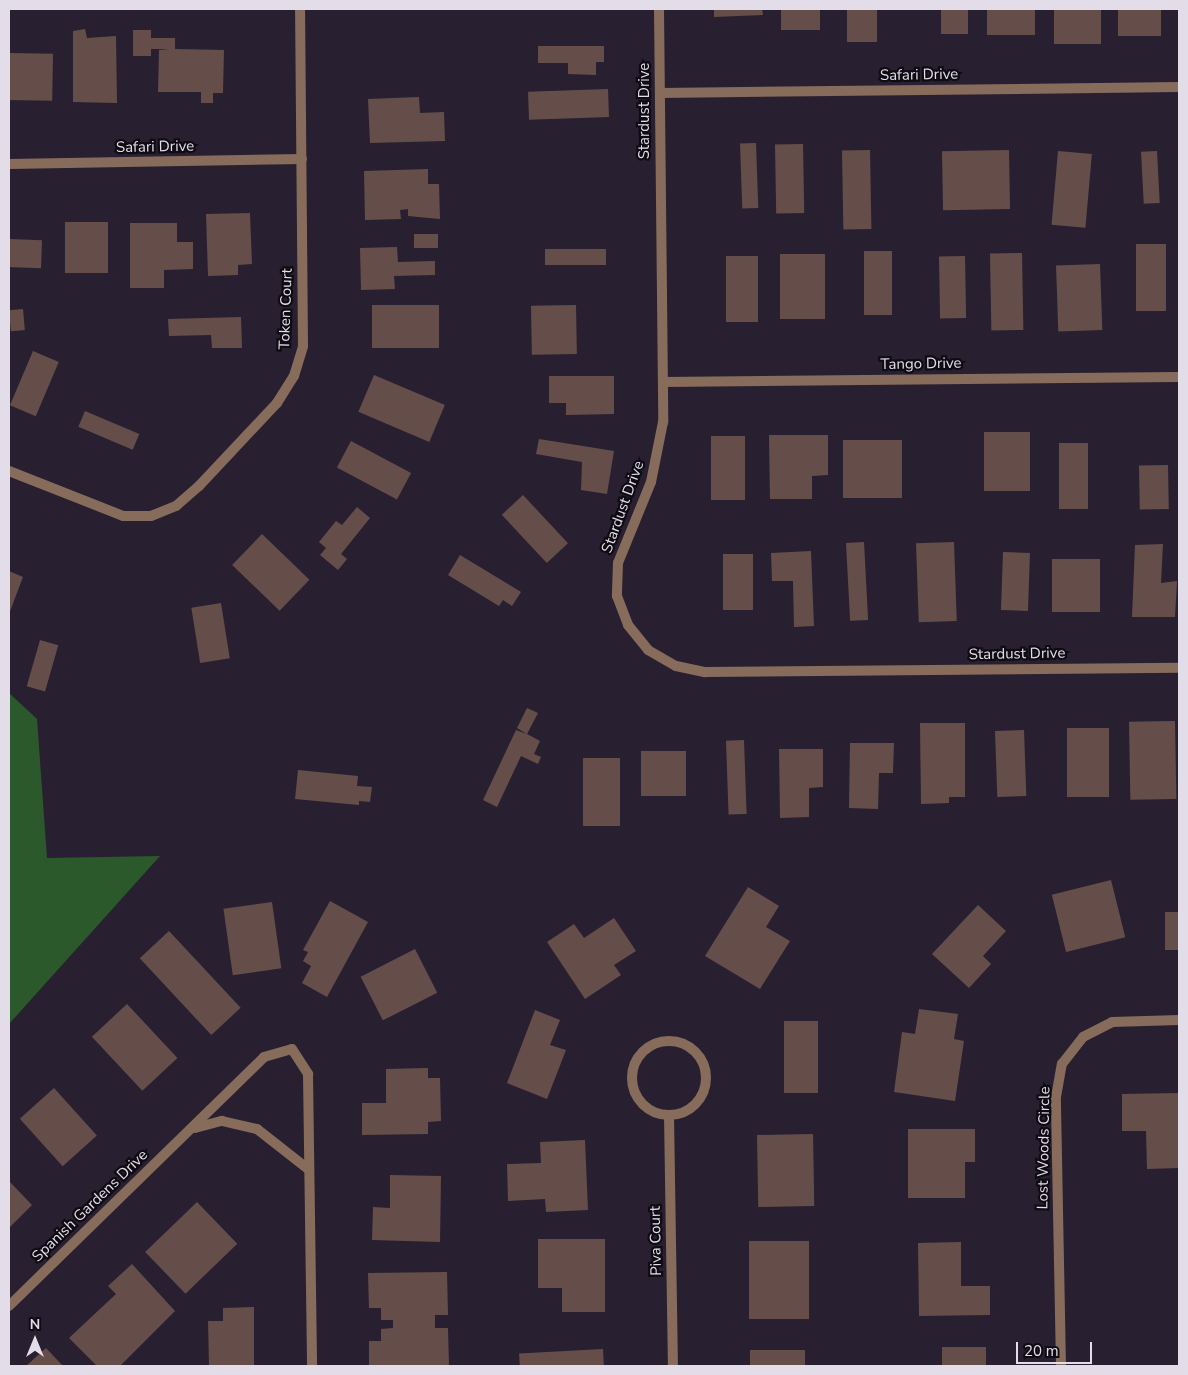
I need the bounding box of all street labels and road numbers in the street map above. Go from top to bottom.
street label: Stardust Drive [636,63,654,159]
street label: Safari Drive [880,65,958,85]
street label: Safari Drive [116,137,194,157]
street label: Token Court [276,268,296,350]
street label: Tango Drive [880,354,962,374]
street label: Stardust Drive [598,459,648,555]
street label: Stardust Drive [969,644,1065,664]
street label: Lost Woods Circle [1034,1086,1054,1210]
street label: Spanish Gardens Drive [29,1146,151,1266]
street label: Piva Court [646,1206,666,1276]

